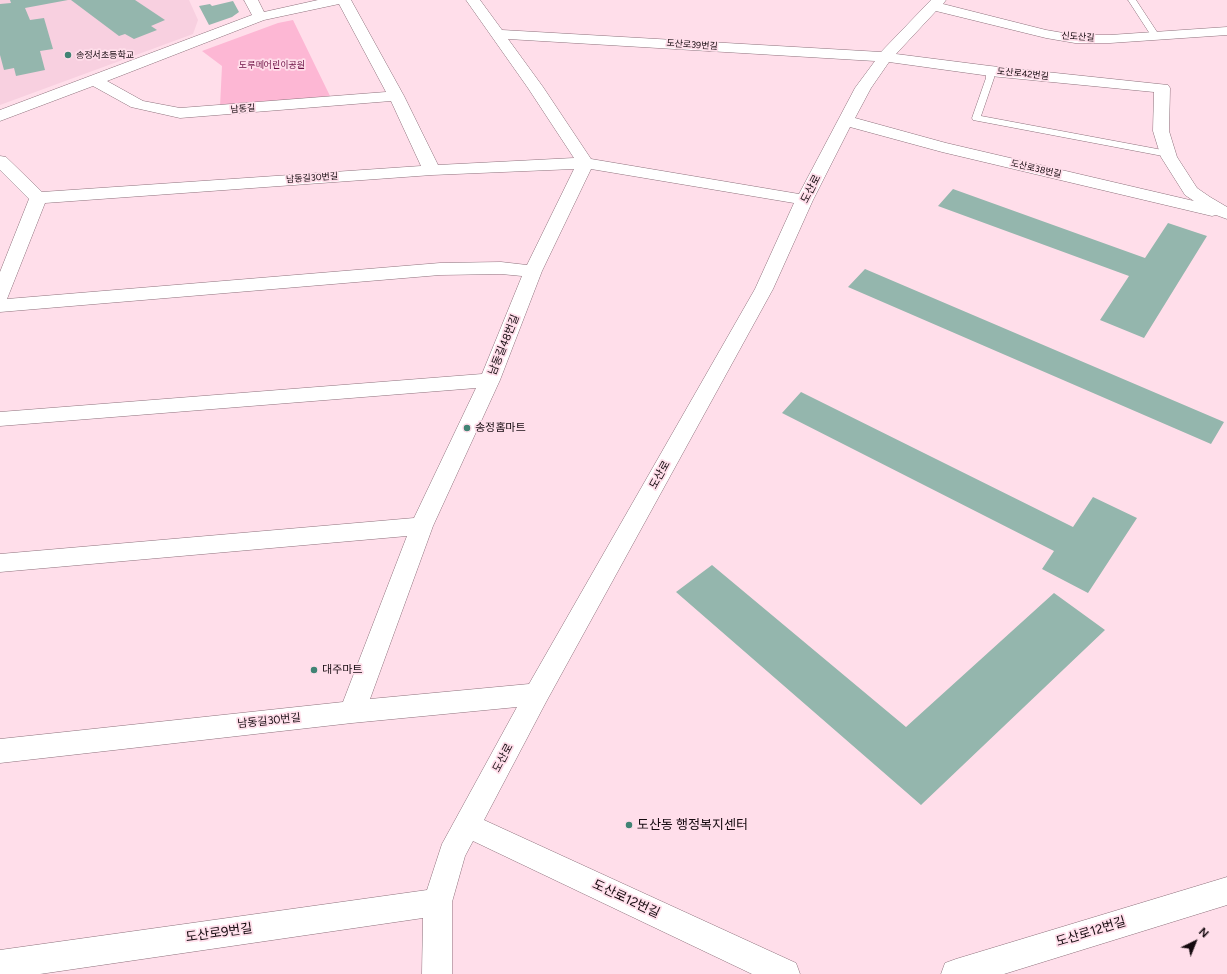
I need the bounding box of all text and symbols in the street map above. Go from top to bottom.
street label: 신도산길 [1061,30,1095,44]
street label: 도산로39번길 [666,38,718,52]
marker: 송정서초등학교 [63,50,73,60]
place label: 송정서초등학교 [76,50,134,60]
park label: 도루메어린이공원 [239,60,305,70]
street label: 도산로42번길 [997,66,1049,82]
street label: 남동길 [230,103,256,115]
street label: 도산로38번길 [1010,158,1062,180]
street label: 남동길30번길 [286,171,338,185]
street label: 도산로 [798,172,824,206]
street label: 남동길48번길 [486,313,522,377]
place label: 송정홈마트 [475,421,526,435]
marker: 송정홈마트 [462,423,472,433]
street label: 도산로 [647,459,673,491]
place label: 대주마트 [322,663,362,677]
marker: 대주마트 [309,665,319,675]
street label: 남동길30번길 [237,711,301,731]
street label: 도산로 [490,741,516,775]
place label: 도산동 행정복지센터 [637,817,748,833]
marker: 도산동 행정복지센터 [624,820,634,830]
street label: 도산로12번길 [590,877,662,921]
street label: 도산로12번길 [1054,914,1128,950]
street label: 도산로9번길 [185,921,253,945]
north arrow [1175,922,1215,962]
text: N [1196,925,1211,941]

